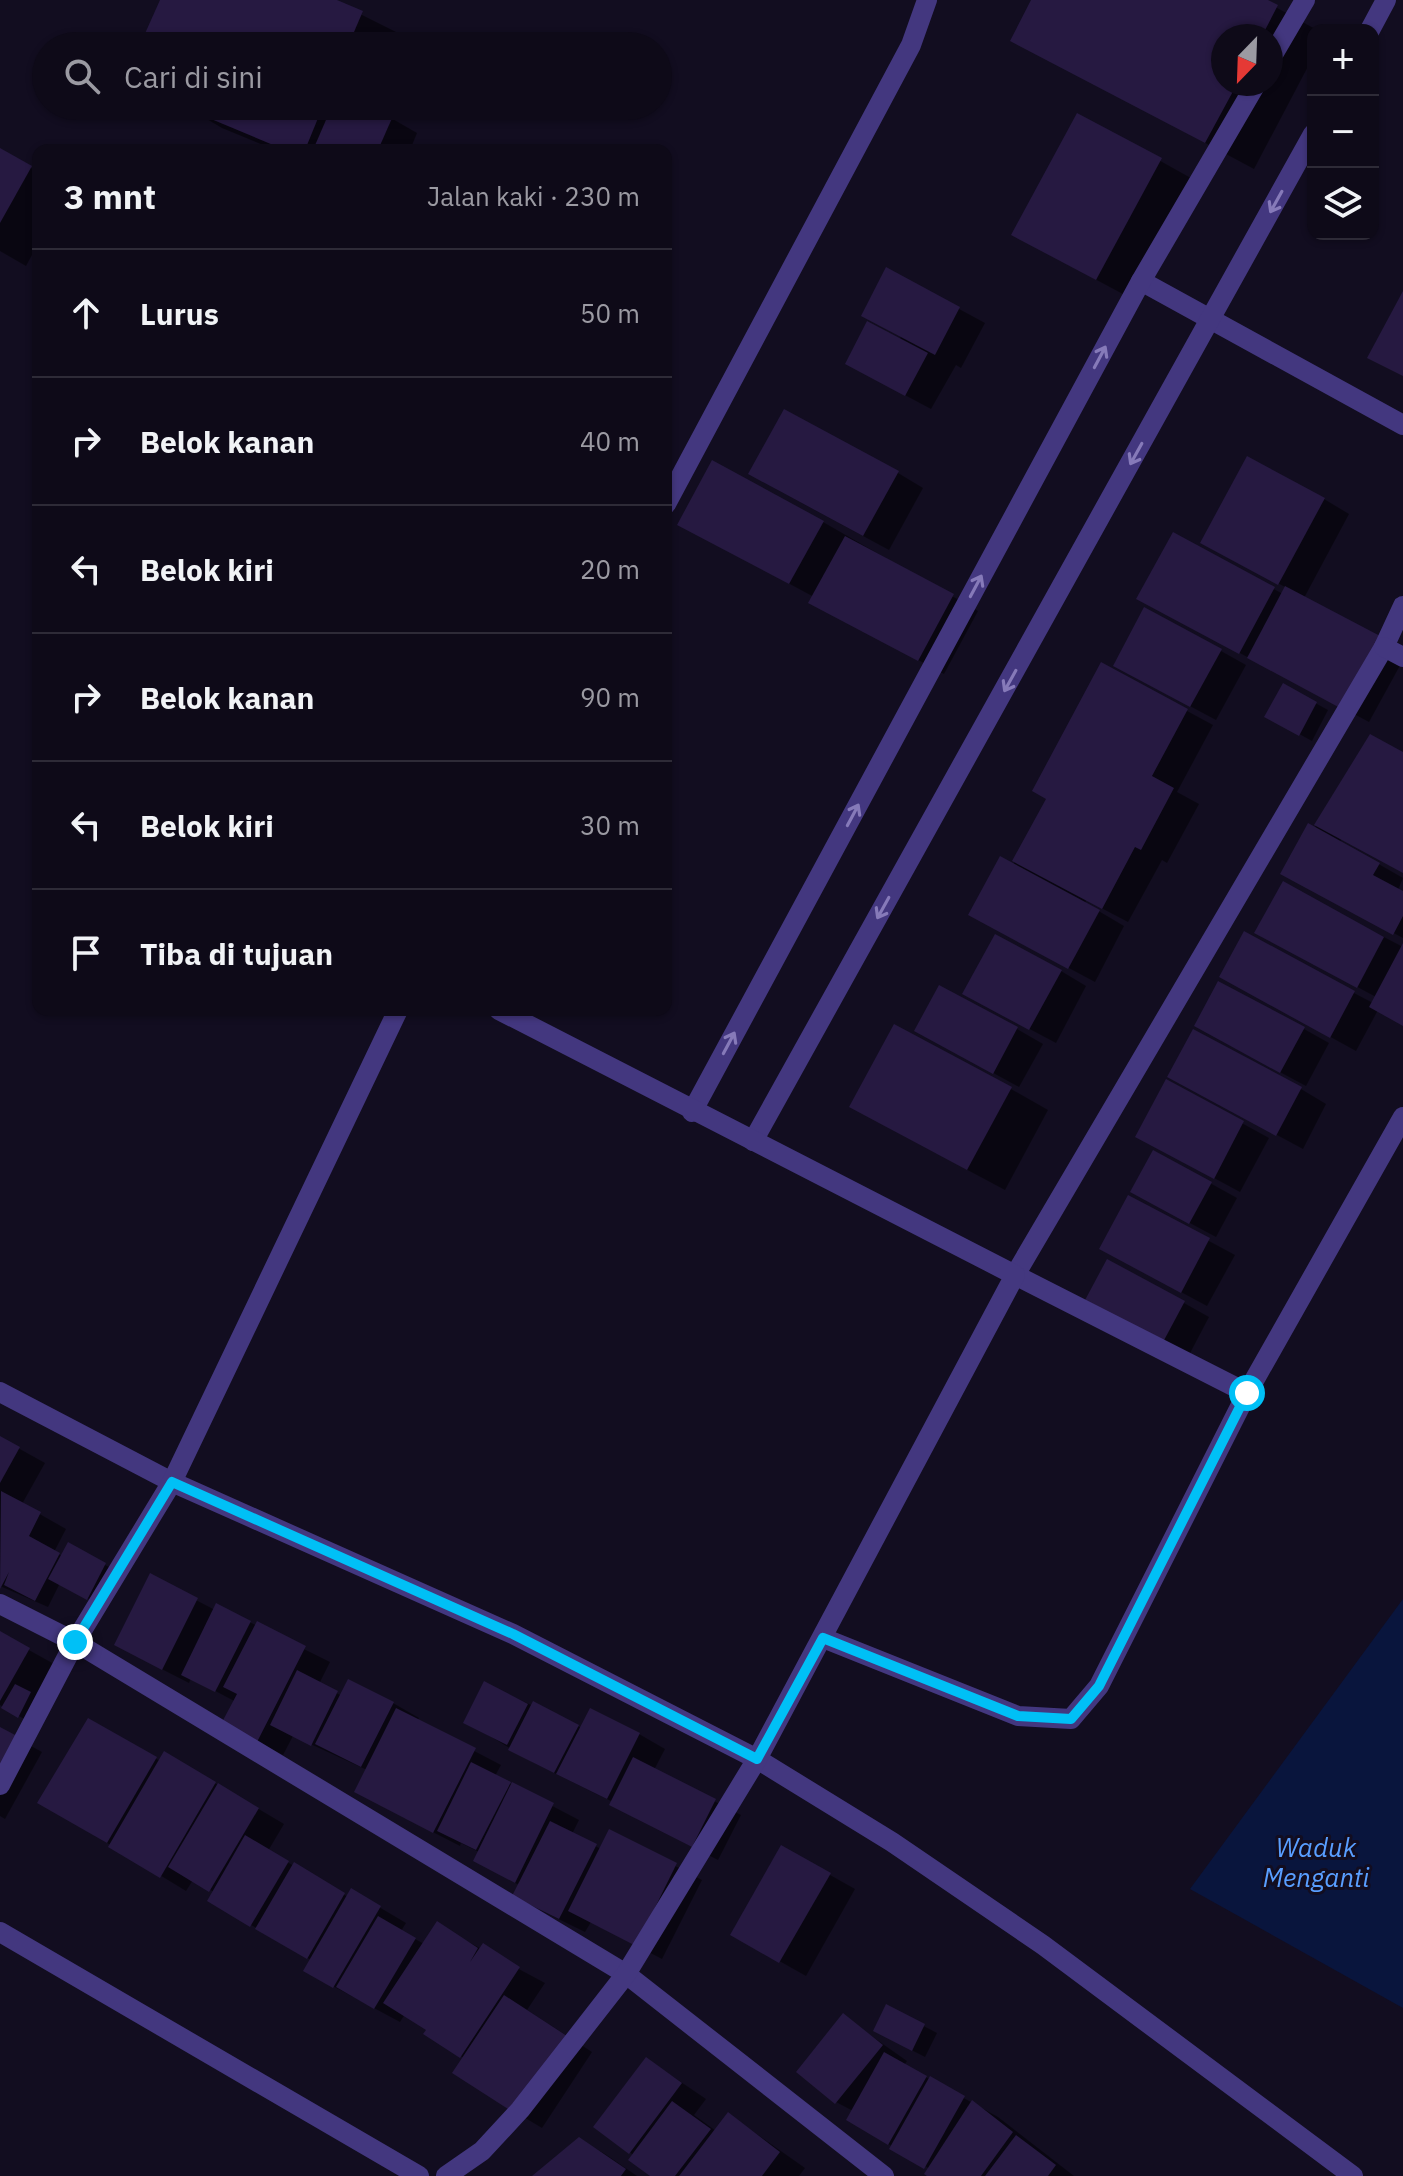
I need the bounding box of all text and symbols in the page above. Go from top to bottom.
north arrow [1211,24,1283,96]
map controls [1307,24,1379,240]
button: + [1307,24,1379,96]
search box [32,32,672,120]
icon: search [60,54,104,98]
text: Cari di sini [124,57,263,96]
button: − [1307,96,1379,168]
button: layers [1307,168,1379,240]
text: 3 mnt [64,174,156,218]
text: Jalan kaki · 230 m [427,179,640,213]
one-way arrow [1267,190,1283,213]
icon: ahead [64,291,108,335]
text: Lurus [140,294,219,333]
text: 50 m [580,296,640,330]
one-way arrow [1093,346,1109,370]
icon: right [64,419,108,463]
text: Belok kanan [140,422,314,461]
text: 40 m [580,424,640,458]
one-way arrow [1128,442,1144,465]
icon: left [64,547,108,591]
text: Belok kiri [140,550,274,589]
text: 20 m [580,552,640,586]
one-way arrow [969,575,985,598]
one-way arrow [1001,669,1017,692]
icon: right [64,675,108,719]
text: Belok kanan [140,678,314,717]
text: 90 m [580,680,640,714]
icon: left [64,803,108,847]
one-way arrow [845,803,861,827]
text: Belok kiri [140,806,274,845]
text: 30 m [580,808,640,842]
one-way arrow [875,896,891,919]
icon: arrive [64,931,108,975]
text: Tiba di tujuan [140,934,333,973]
one-way arrow [722,1032,737,1056]
route start [1229,1375,1265,1411]
route end [57,1624,93,1660]
water label: Waduk Menganti [1263,1830,1369,1894]

